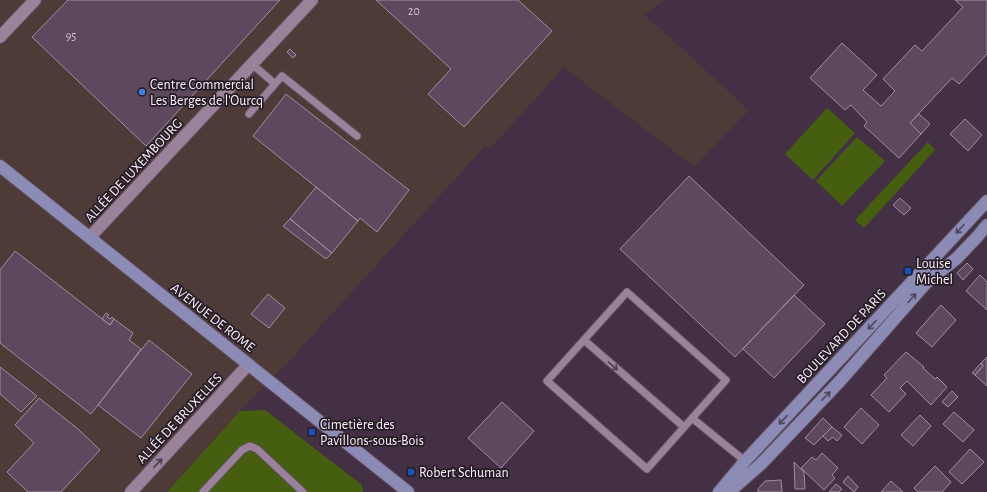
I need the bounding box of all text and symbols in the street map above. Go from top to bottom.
house number: 20 [408,5,420,17]
house number: 95 [66,30,76,42]
place label: Centre Commercial Les Berges de l'Ourcq [150,78,263,108]
marker: Centre Commercial Les Berges de l'Ourcq [137,87,147,97]
street label: ALLÉE DE LUXEMBOURG [80,114,185,225]
one-way arrow [956,224,965,234]
place label: Louise Michel [916,257,953,287]
marker: Louise Michel [903,266,913,276]
street label: AVENUE DE ROME [168,281,257,355]
street label: BOULEVARD DE PARIS [795,287,889,387]
one-way arrow [907,294,916,304]
one-way arrow [868,319,877,329]
one-way arrow [608,361,619,370]
street label: ALLÉE DE BRUXELLES [132,369,225,466]
one-way arrow [821,391,831,401]
one-way arrow [779,415,788,425]
place label: Cimetière des Pavillons-sous-Bois [320,418,424,448]
marker: Cimetière des Pavillons-sous-Bois [307,427,317,437]
one-way arrow [153,458,162,468]
place label: Robert Schuman [419,466,509,480]
marker: Robert Schuman [406,467,416,477]

